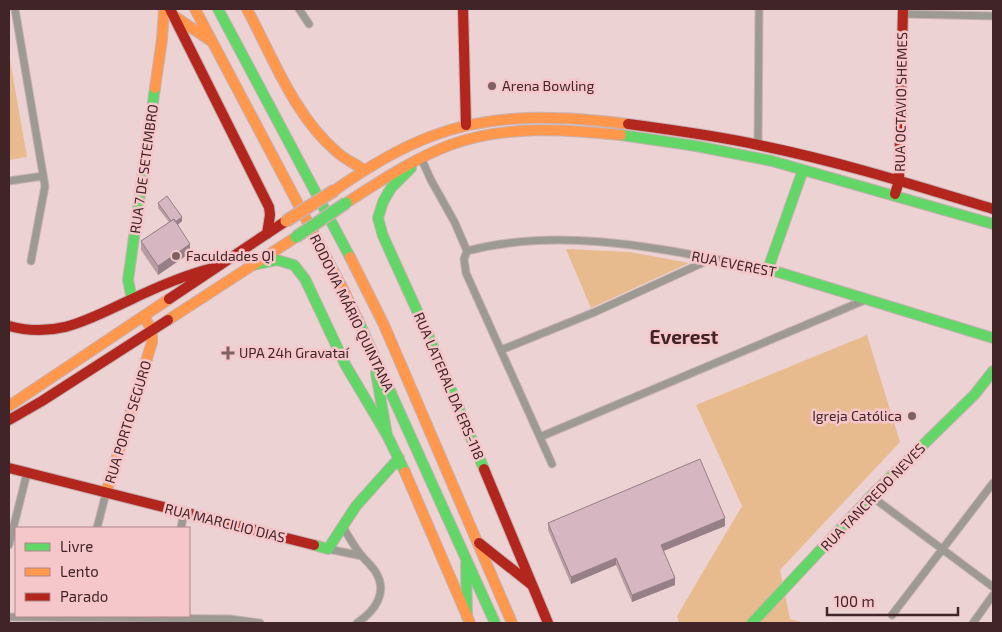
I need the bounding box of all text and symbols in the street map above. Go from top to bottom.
street label: RUA OCTAVIO SHEMES [891,32,910,172]
place label: Arena Bowling [502,77,594,94]
marker: Arena Bowling [486,80,498,92]
street label: RUA 7 DE SETEMBRO [126,103,161,235]
street label: RODOVIA MÁRIO QUINTANA [307,231,398,394]
place label: Faculdades QI [186,247,274,264]
street label: RUA EVEREST [690,247,778,280]
marker: Faculdades QI [170,250,182,262]
street label: RUA LATERAL DA ERS-118 [411,310,488,462]
district label: Everest [650,325,719,348]
place label: UPA 24h Gravataí [239,344,349,361]
marker: UPA 24h Gravataí [221,346,235,360]
street label: RUA PORTO SEGURO [101,358,154,485]
place label: Igreja Católica [812,407,902,424]
marker: Igreja Católica [906,410,918,422]
street label: RUA TANCREDO NEVES [817,439,929,554]
street label: RUA MARCILIO DIAS [163,499,287,546]
legend [15,527,190,617]
text: Livre [60,537,93,555]
text: Lento [60,562,99,580]
scale bar [827,584,958,616]
text: Parado [60,587,108,605]
text: 100 m [834,592,875,610]

